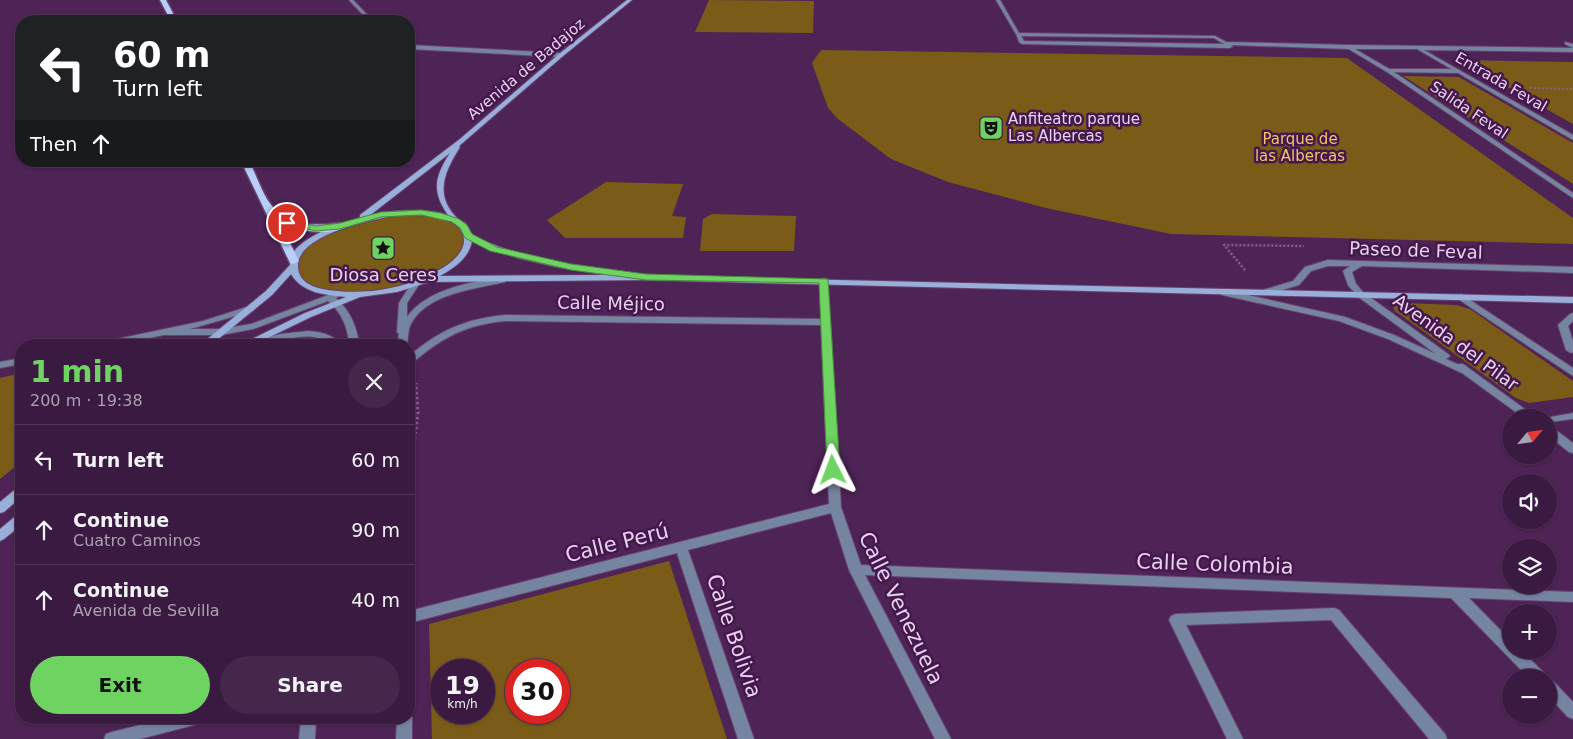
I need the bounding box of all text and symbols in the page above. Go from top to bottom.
street label: Avenida de Badajoz [464,15,588,123]
icon: left [30,35,95,100]
text: 60 m [113,35,210,75]
street label: Entrada Feval [1452,48,1550,116]
text: Turn left [113,76,202,101]
street label: Salida Feval [1427,77,1511,143]
place label: Anfiteatro parque Las Albercas [1008,110,1140,145]
theatre icon: Anfiteatro parque Las Albercas [978,115,1004,141]
icon: ahead [87,130,115,158]
park label: Parque de las Albercas [1255,130,1345,165]
text: Then [30,133,77,155]
pin [266,202,308,244]
icon: arrive [273,209,301,237]
place icon: Diosa Ceres [370,235,396,261]
street label: Paseo de Feval [1349,237,1483,263]
place label: Diosa Ceres [329,264,437,285]
street label: Avenida del Pilar [1389,290,1523,395]
street label: Calle Méjico [557,292,665,314]
text: 1 min [30,354,124,389]
button: close [348,356,400,408]
text: 200 m · 19:38 [30,391,143,410]
north arrow [1502,409,1558,464]
map controls [1502,409,1557,724]
position arrow [806,443,858,495]
icon: left [30,446,58,474]
text: Turn left [73,449,164,471]
text: 60 m [351,449,400,471]
button: sound [1502,474,1557,529]
text: Continue [73,509,169,531]
icon: ahead [30,516,58,544]
text: 90 m [351,519,400,541]
street label: Calle Perú [563,519,671,567]
street label: Calle Venezuela [854,528,948,688]
text: Cuatro Caminos [73,531,201,550]
button: layers [1502,539,1557,594]
street label: Calle Colombia [1136,549,1294,579]
street label: Calle Bolivia [702,571,766,701]
text: Continue [73,579,169,601]
icon: ahead [30,586,58,614]
text: 40 m [351,589,400,611]
text: Avenida de Sevilla [73,601,220,620]
button: + [1502,604,1557,659]
button: Exit [30,656,210,714]
button: Share [220,656,400,714]
speed limit sign: 30 [505,659,570,724]
button: − [1502,669,1557,724]
text: 19 [445,671,480,700]
text: km/h [447,697,478,711]

